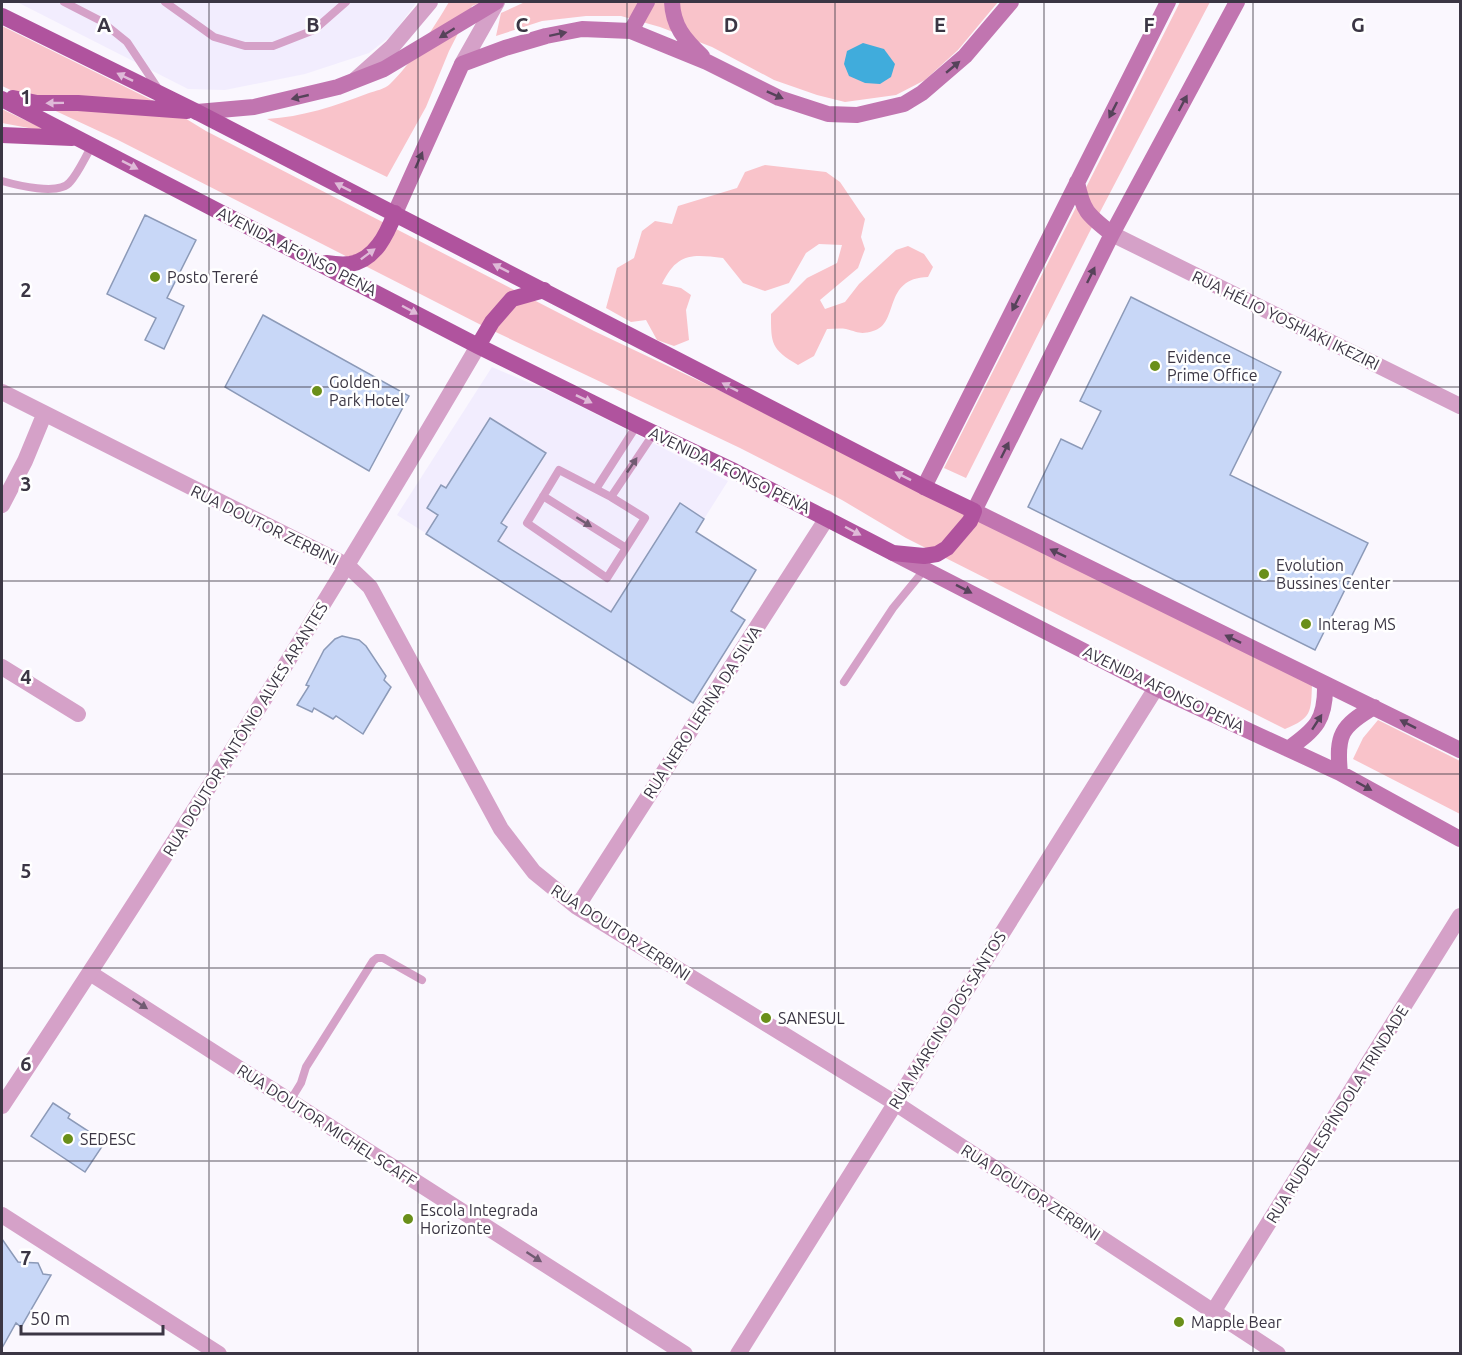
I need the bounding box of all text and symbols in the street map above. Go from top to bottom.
text: A [97,13,111,36]
text: B [306,13,320,36]
text: C [516,13,529,36]
text: D [724,13,738,36]
text: E [934,13,946,36]
text: F [1143,13,1155,36]
text: G [1351,13,1365,36]
one-way arrow [438,27,455,38]
one-way arrow [549,29,568,38]
one-way arrow [945,61,960,74]
one-way arrow [117,72,134,82]
text: 1 [20,85,32,108]
one-way arrow [767,91,784,100]
one-way arrow [291,92,309,102]
one-way arrow [1178,94,1188,111]
one-way arrow [45,98,64,108]
one-way arrow [1108,102,1118,119]
one-way arrow [414,151,424,169]
one-way arrow [122,160,139,170]
one-way arrow [334,182,351,192]
street label: AVENIDA AFONSO PENA [214,203,380,299]
one-way arrow [360,248,376,260]
one-way arrow [492,263,509,273]
street label: RUA HÉLIO YOSHIAKI IKEZIRI [1189,265,1383,373]
one-way arrow [1087,267,1096,284]
place label: Posto Tereré [167,268,259,286]
marker: Posto Tereré [148,270,162,284]
text: 2 [20,278,32,301]
one-way arrow [1011,295,1021,312]
one-way arrow [402,305,419,315]
place label: Evidence Prime Office [1167,348,1258,384]
marker: Evidence Prime Office [1148,359,1162,373]
place label: Golden Park Hotel [329,373,404,409]
one-way arrow [721,382,739,392]
marker: Golden Park Hotel [310,384,324,398]
one-way arrow [575,394,592,404]
street label: AVENIDA AFONSO PENA [647,423,814,517]
one-way arrow [1000,442,1009,459]
one-way arrow [627,456,638,473]
text: 3 [20,472,32,495]
one-way arrow [894,472,912,482]
street label: RUA DOUTOR ZERBINI [188,481,342,569]
one-way arrow [576,516,592,527]
one-way arrow [844,526,861,536]
one-way arrow [1049,548,1067,558]
place label: Evolution Bussines Center [1276,556,1391,592]
marker: Evolution Bussines Center [1257,567,1271,581]
one-way arrow [955,584,972,594]
street label: RUA DOUTOR ANTÔNIO ALVES ARANTES [158,598,331,859]
place label: Interag MS [1318,615,1396,633]
marker: Interag MS [1299,617,1313,631]
street label: RUA NERO LERINA DA SILVA [639,622,765,802]
one-way arrow [1224,634,1242,644]
street label: AVENIDA AFONSO PENA [1081,642,1248,736]
text: 4 [20,665,32,688]
one-way arrow [1311,714,1322,730]
one-way arrow [1400,720,1417,729]
one-way arrow [1356,781,1373,791]
text: 5 [20,859,32,882]
street label: RUA DOUTOR ZERBINI [548,880,694,984]
street label: RUA MARCINO DOS SANTOS [885,928,1009,1112]
one-way arrow [131,999,148,1010]
street label: RUA RUDEL ESPÍNDOLA TRINDADE [1261,1001,1412,1226]
place label: SANESUL [778,1009,845,1027]
marker: SANESUL [759,1011,773,1025]
text: 6 [20,1052,32,1075]
street label: RUA DOUTOR MICHEL SCAFF [234,1060,420,1190]
place label: SEDESC [80,1130,136,1148]
marker: SEDESC [61,1132,75,1146]
street label: RUA DOUTOR ZERBINI [958,1140,1104,1244]
place label: Escola Integrada Horizonte [420,1201,538,1237]
marker: Escola Integrada Horizonte [401,1212,415,1226]
text: 7 [20,1246,32,1269]
one-way arrow [525,1251,542,1262]
scale bar [21,1298,164,1336]
text: 50 m [30,1308,70,1328]
place label: Mapple Bear [1191,1313,1282,1331]
marker: Mapple Bear [1172,1315,1186,1329]

